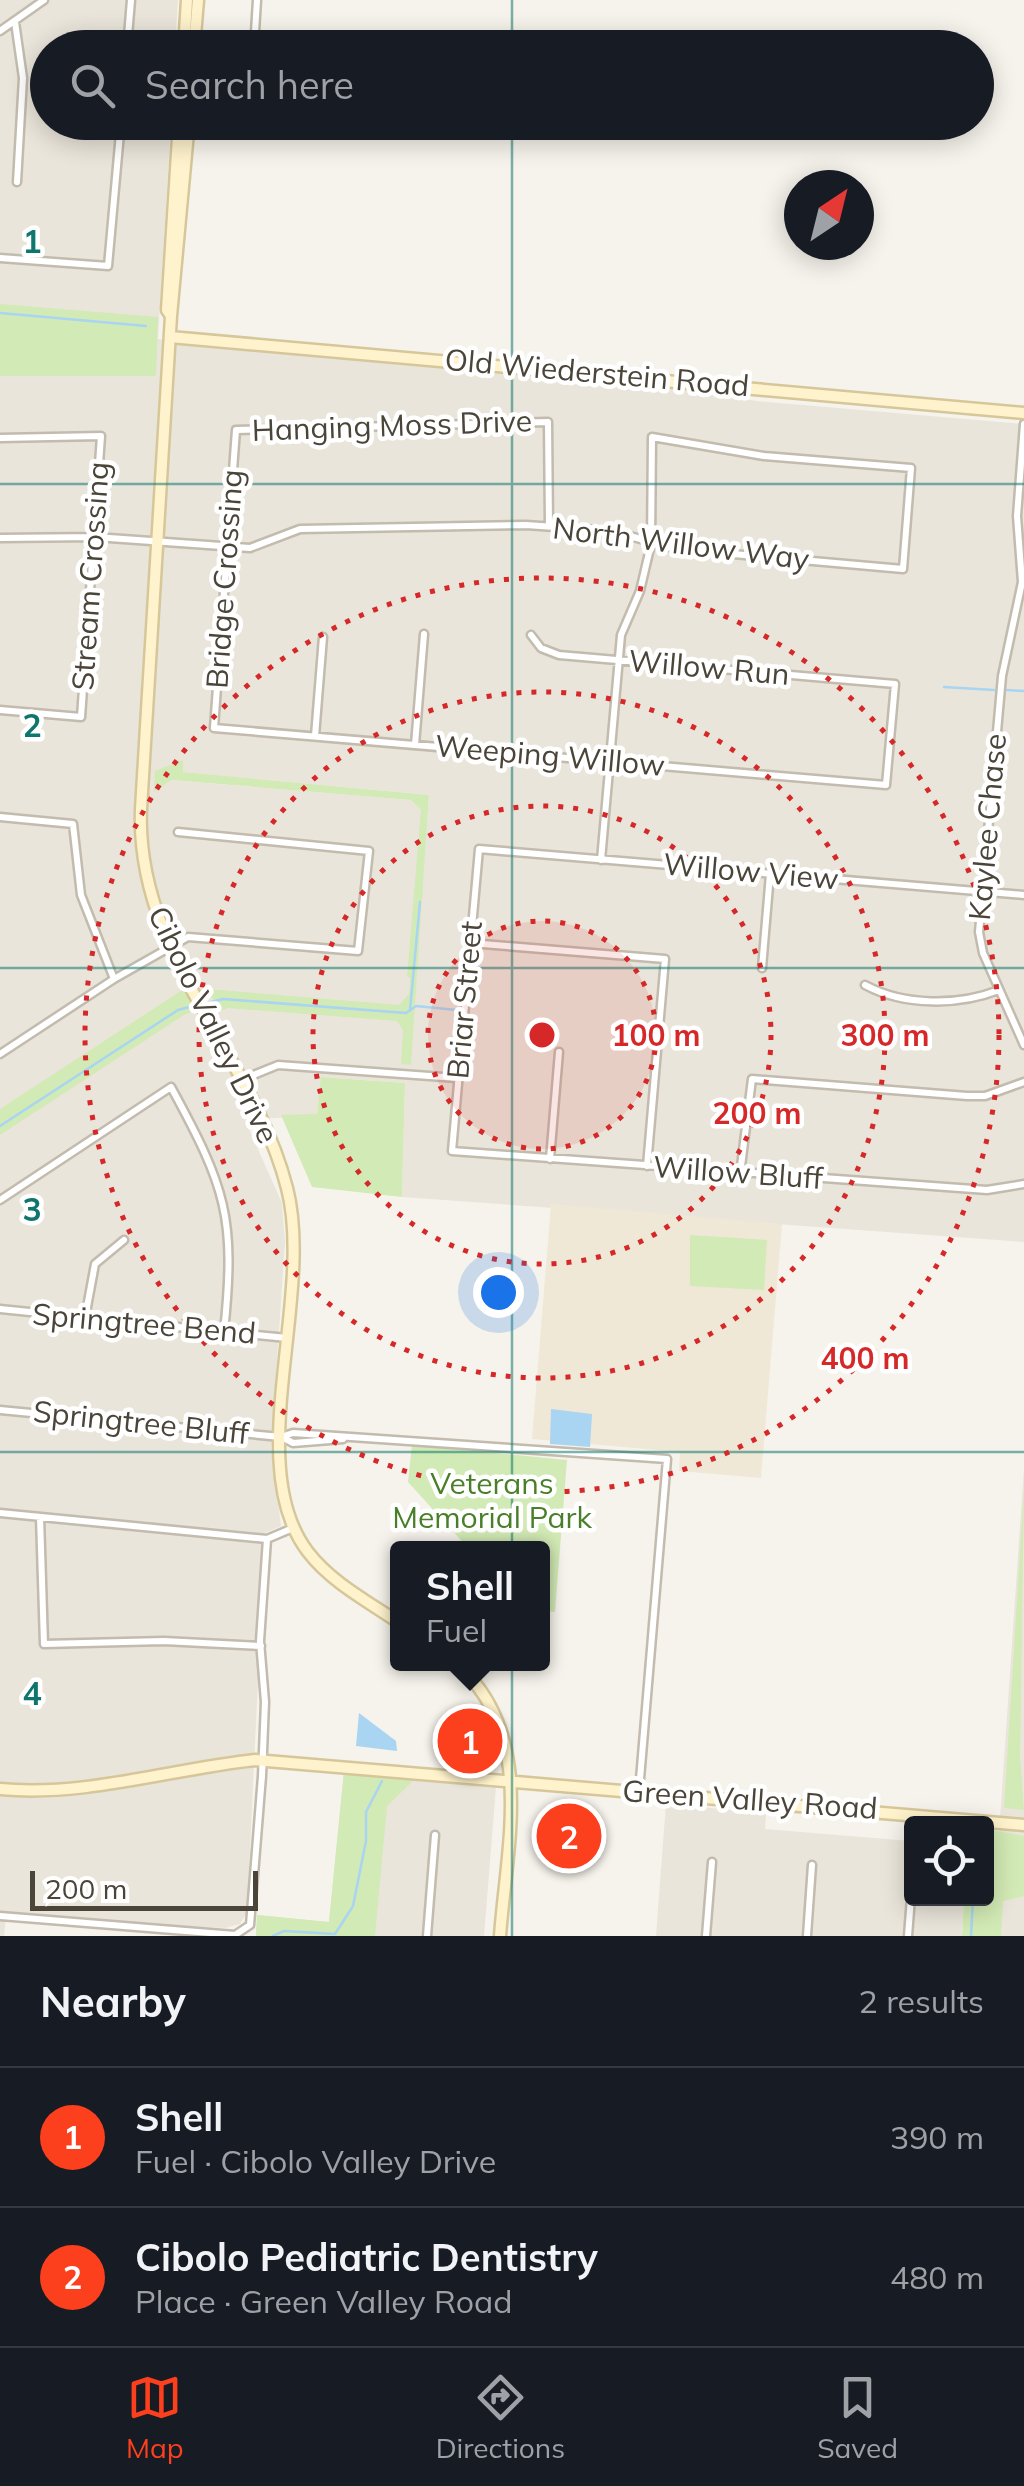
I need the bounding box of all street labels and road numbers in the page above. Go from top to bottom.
street label: Old Wiederstein Road [443,340,751,404]
street label: Hanging Moss Drive [251,401,533,449]
street label: Stream Crossing [63,460,117,692]
street label: Bridge Crossing [197,468,251,690]
street label: North Willow Way [551,508,812,578]
street label: Willow Run [627,641,791,693]
street label: Weeping Willow [434,726,667,784]
street label: Kaylee Chase [960,732,1014,922]
street label: Willow View [662,844,840,898]
street label: Cibolo Valley Drive [140,900,288,1149]
street label: Briar Street [438,919,490,1080]
street label: Willow Bluff [652,1147,825,1197]
street label: Springtree Bend [31,1294,257,1352]
street label: Springtree Bluff [31,1392,252,1452]
street label: Green Valley Road [621,1771,879,1827]

